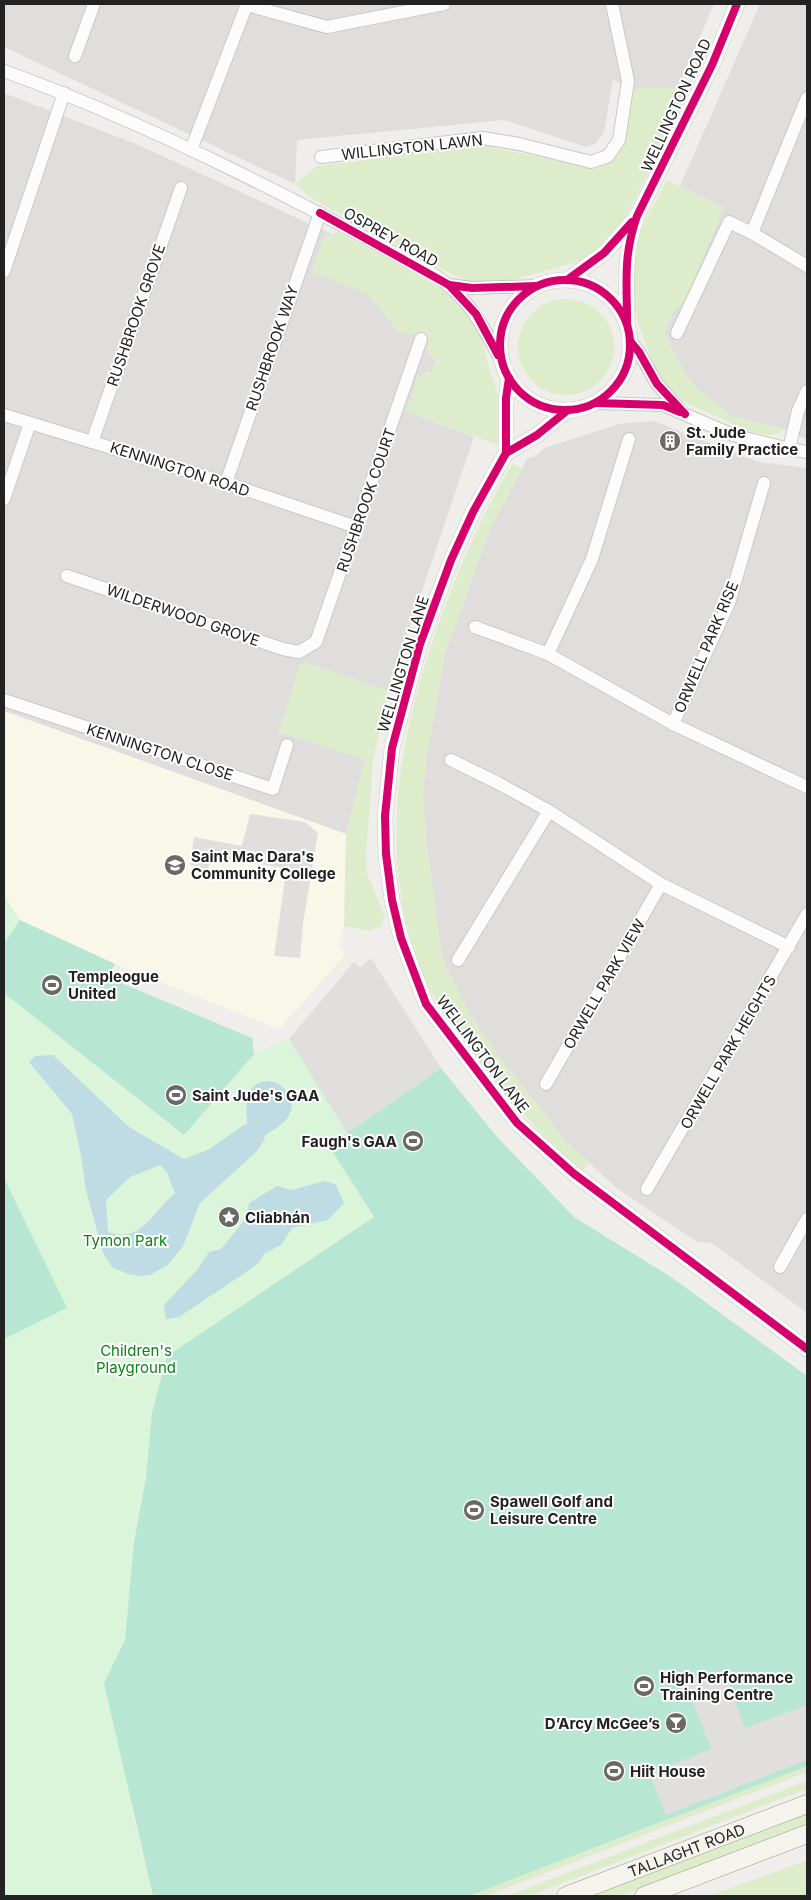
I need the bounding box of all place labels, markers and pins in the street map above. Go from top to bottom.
place label: St. Jude Family Practice [686,423,798,459]
building icon: St. Jude Family Practice [658,429,682,453]
place label: Saint Mac Dara's Community College [191,847,336,883]
school or university icon: Saint Mac Dara's Community College [163,853,187,877]
place label: Templeogue United [68,967,159,1003]
sports icon: Templeogue United [40,973,64,997]
sports icon: Saint Jude's GAA [164,1083,188,1107]
place label: Saint Jude's GAA [192,1086,320,1105]
sports icon: Faugh's GAA [401,1129,425,1153]
place label: Faugh's GAA [302,1132,397,1151]
place icon: Cliabhán [217,1205,241,1229]
place label: Cliabhán [245,1208,310,1227]
place label: Spawell Golf and Leisure Centre [490,1492,613,1528]
sports icon: Spawell Golf and Leisure Centre [462,1498,486,1522]
place label: High Performance Training Centre [660,1668,793,1704]
sports icon: High Performance Training Centre [632,1674,656,1698]
bar icon: D’Arcy McGee’s [664,1711,688,1735]
place label: D’Arcy McGee’s [545,1714,660,1733]
sports icon: Hiit House [602,1759,626,1783]
place label: Hiit House [630,1762,706,1781]

